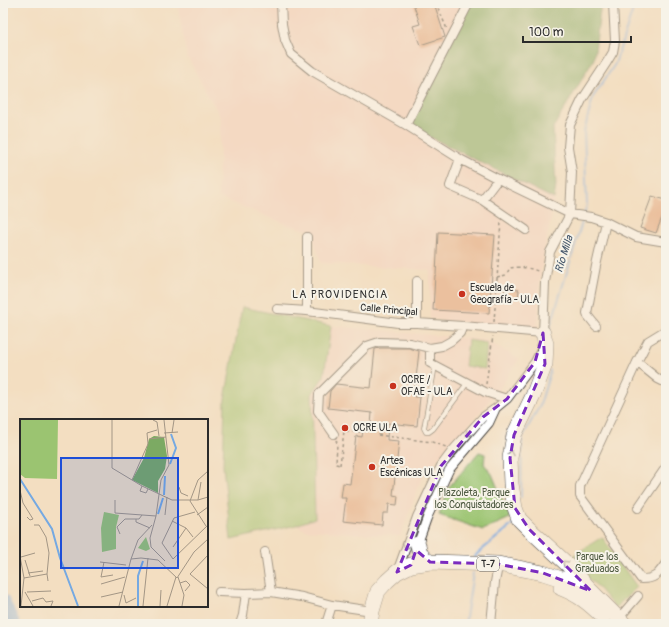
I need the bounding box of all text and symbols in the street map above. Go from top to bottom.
scale bar [523,18,631,44]
text: 100 m [529,25,564,40]
water label: Río Milla [552,233,576,274]
place label: Escuela de Geografía - ULA [470,282,540,306]
district label: LA PROVIDENCIA [292,288,388,301]
marker: Escuela de Geografía - ULA [457,289,467,299]
street label: Calle Principal [360,302,418,318]
place label: OCRE / OFAE - ULA [401,374,453,398]
marker: OCRE / OFAE - ULA [388,381,398,391]
inset map [20,419,208,607]
place label: OCRE ULA [353,422,398,434]
marker: OCRE ULA [340,423,350,433]
one-way arrow [465,429,472,437]
one-way arrow [506,450,515,456]
place label: Artes Escénicas ULA [380,455,443,479]
marker: Artes Escénicas ULA [367,462,377,472]
park label: Plazoleta, Parque los Conquistadores [435,487,514,511]
one-way arrow [402,543,411,550]
park label: Parque los Graduados [575,551,620,575]
road number: T-7 [477,557,499,571]
one-way arrow [562,560,570,567]

